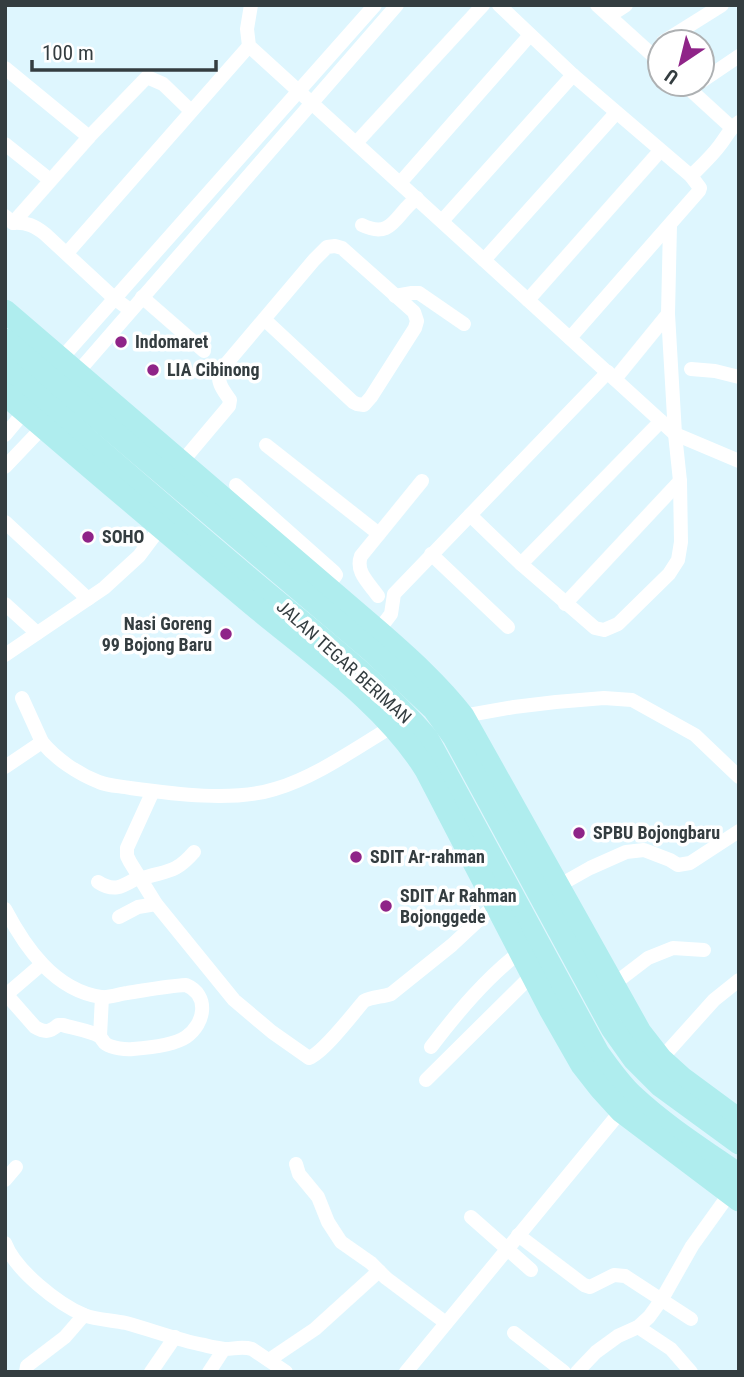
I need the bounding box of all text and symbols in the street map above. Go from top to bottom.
scale bar [32,28,215,72]
north arrow [646,28,716,98]
text: 100 m [42,41,94,65]
text: U [660,64,683,89]
place label: Indomaret [135,331,209,352]
marker: Indomaret [113,334,129,350]
place label: LIA Cibinong [167,359,260,380]
marker: LIA Cibinong [145,362,161,378]
place label: SOHO [102,526,145,547]
marker: SOHO [80,529,96,545]
street label: JALAN TEGAR BERIMAN [273,596,416,728]
place label: Nasi Goreng 99 Bojong Baru [102,613,212,655]
marker: Nasi Goreng 99 Bojong Baru [218,626,234,642]
place label: SPBU Bojongbaru [593,822,720,843]
marker: SPBU Bojongbaru [571,825,587,841]
place label: SDIT Ar-rahman [370,846,485,867]
marker: SDIT Ar-rahman [348,849,364,865]
place label: SDIT Ar Rahman Bojonggede [400,885,517,927]
marker: SDIT Ar Rahman Bojonggede [378,898,394,914]

